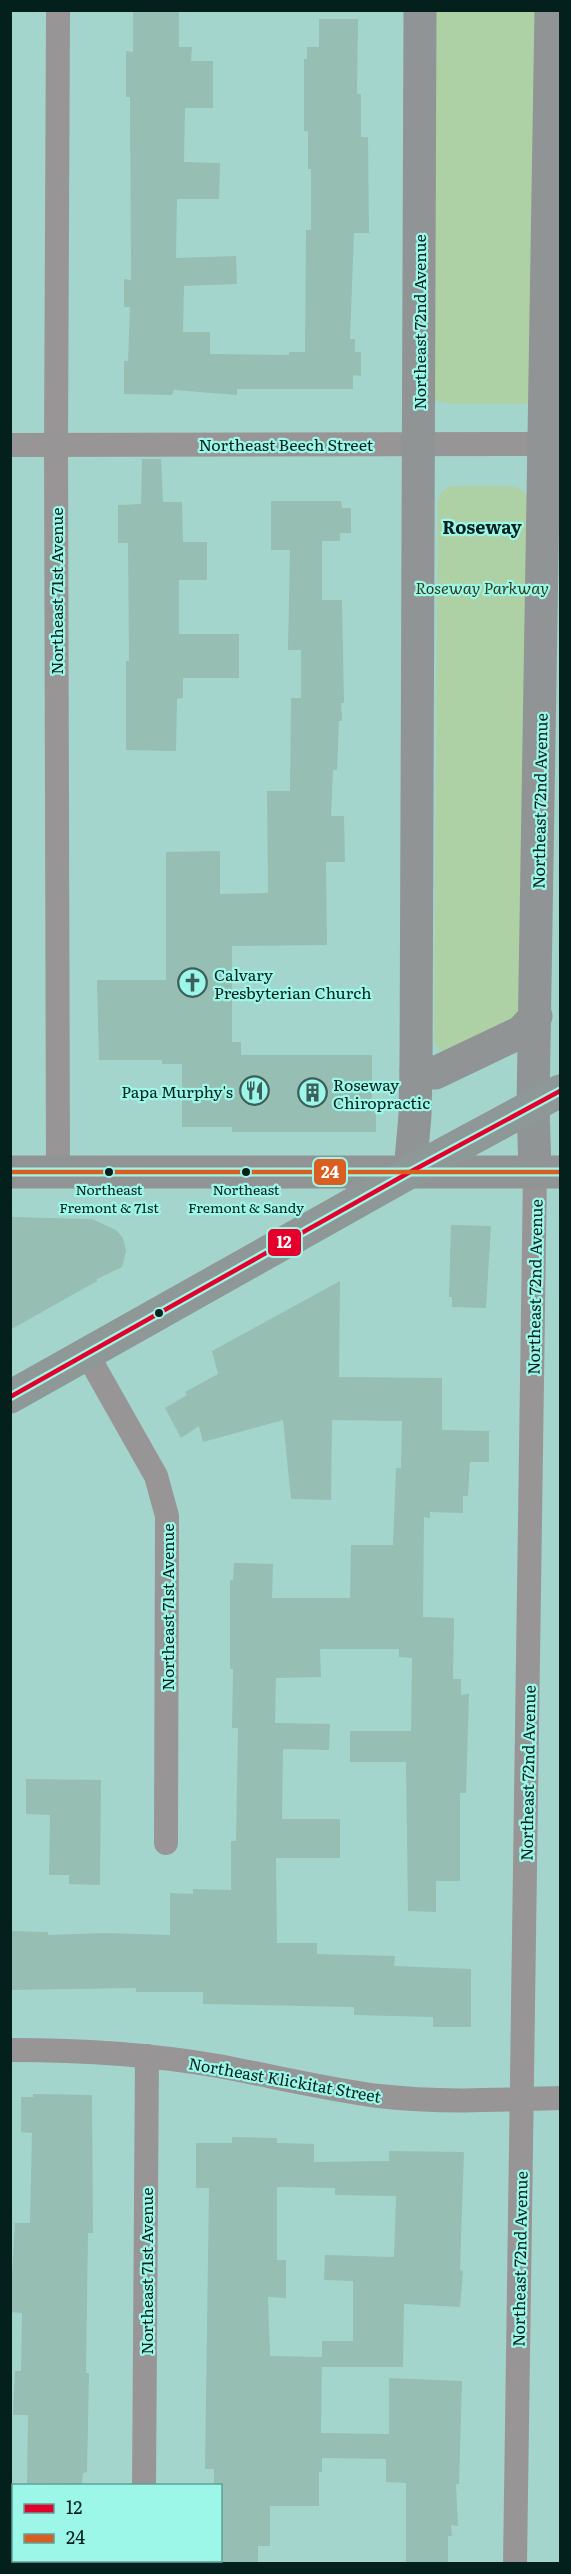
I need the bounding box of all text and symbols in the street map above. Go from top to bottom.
street label: Northeast 72nd Avenue [407,234,431,410]
street label: Northeast Beech Street [199,432,374,456]
street label: Northeast 71st Avenue [44,507,68,675]
district label: Roseway [442,513,522,540]
park label: Roseway Parkway [415,575,549,599]
street label: Northeast 72nd Avenue [525,713,553,889]
place label: Calvary Presbyterian Church [214,962,372,1004]
church icon: Calvary Presbyterian Church [177,967,209,999]
place label: Roseway Chiropractic [333,1072,430,1114]
restaurant icon: Papa Murphy's [238,1075,270,1107]
building icon: Roseway Chiropractic [296,1077,328,1109]
place label: Papa Murphy's [121,1079,233,1103]
line badge: 24 [313,1158,347,1186]
text: 24 [321,1159,339,1183]
marker: Northeast Fremont & 71st [103,1166,115,1178]
marker: Northeast Fremont & Sandy [240,1166,252,1178]
place label: Northeast Fremont & 71st [59,1179,159,1217]
place label: Northeast Fremont & Sandy [188,1179,305,1217]
street label: Northeast 72nd Avenue [520,1199,548,1375]
line badge: 12 [267,1228,302,1257]
text: 12 [276,1229,292,1253]
unlabelled marker [153,1307,165,1319]
street label: Northeast 71st Avenue [155,1523,179,1691]
street label: Northeast 72nd Avenue [513,1685,541,1861]
street label: Northeast Klickitat Street [187,2050,384,2108]
street label: Northeast 72nd Avenue [505,2171,533,2347]
street label: Northeast 71st Avenue [134,2187,158,2355]
legend [12,2484,222,2562]
text: 12 [66,2493,82,2520]
text: 24 [66,2523,85,2550]

